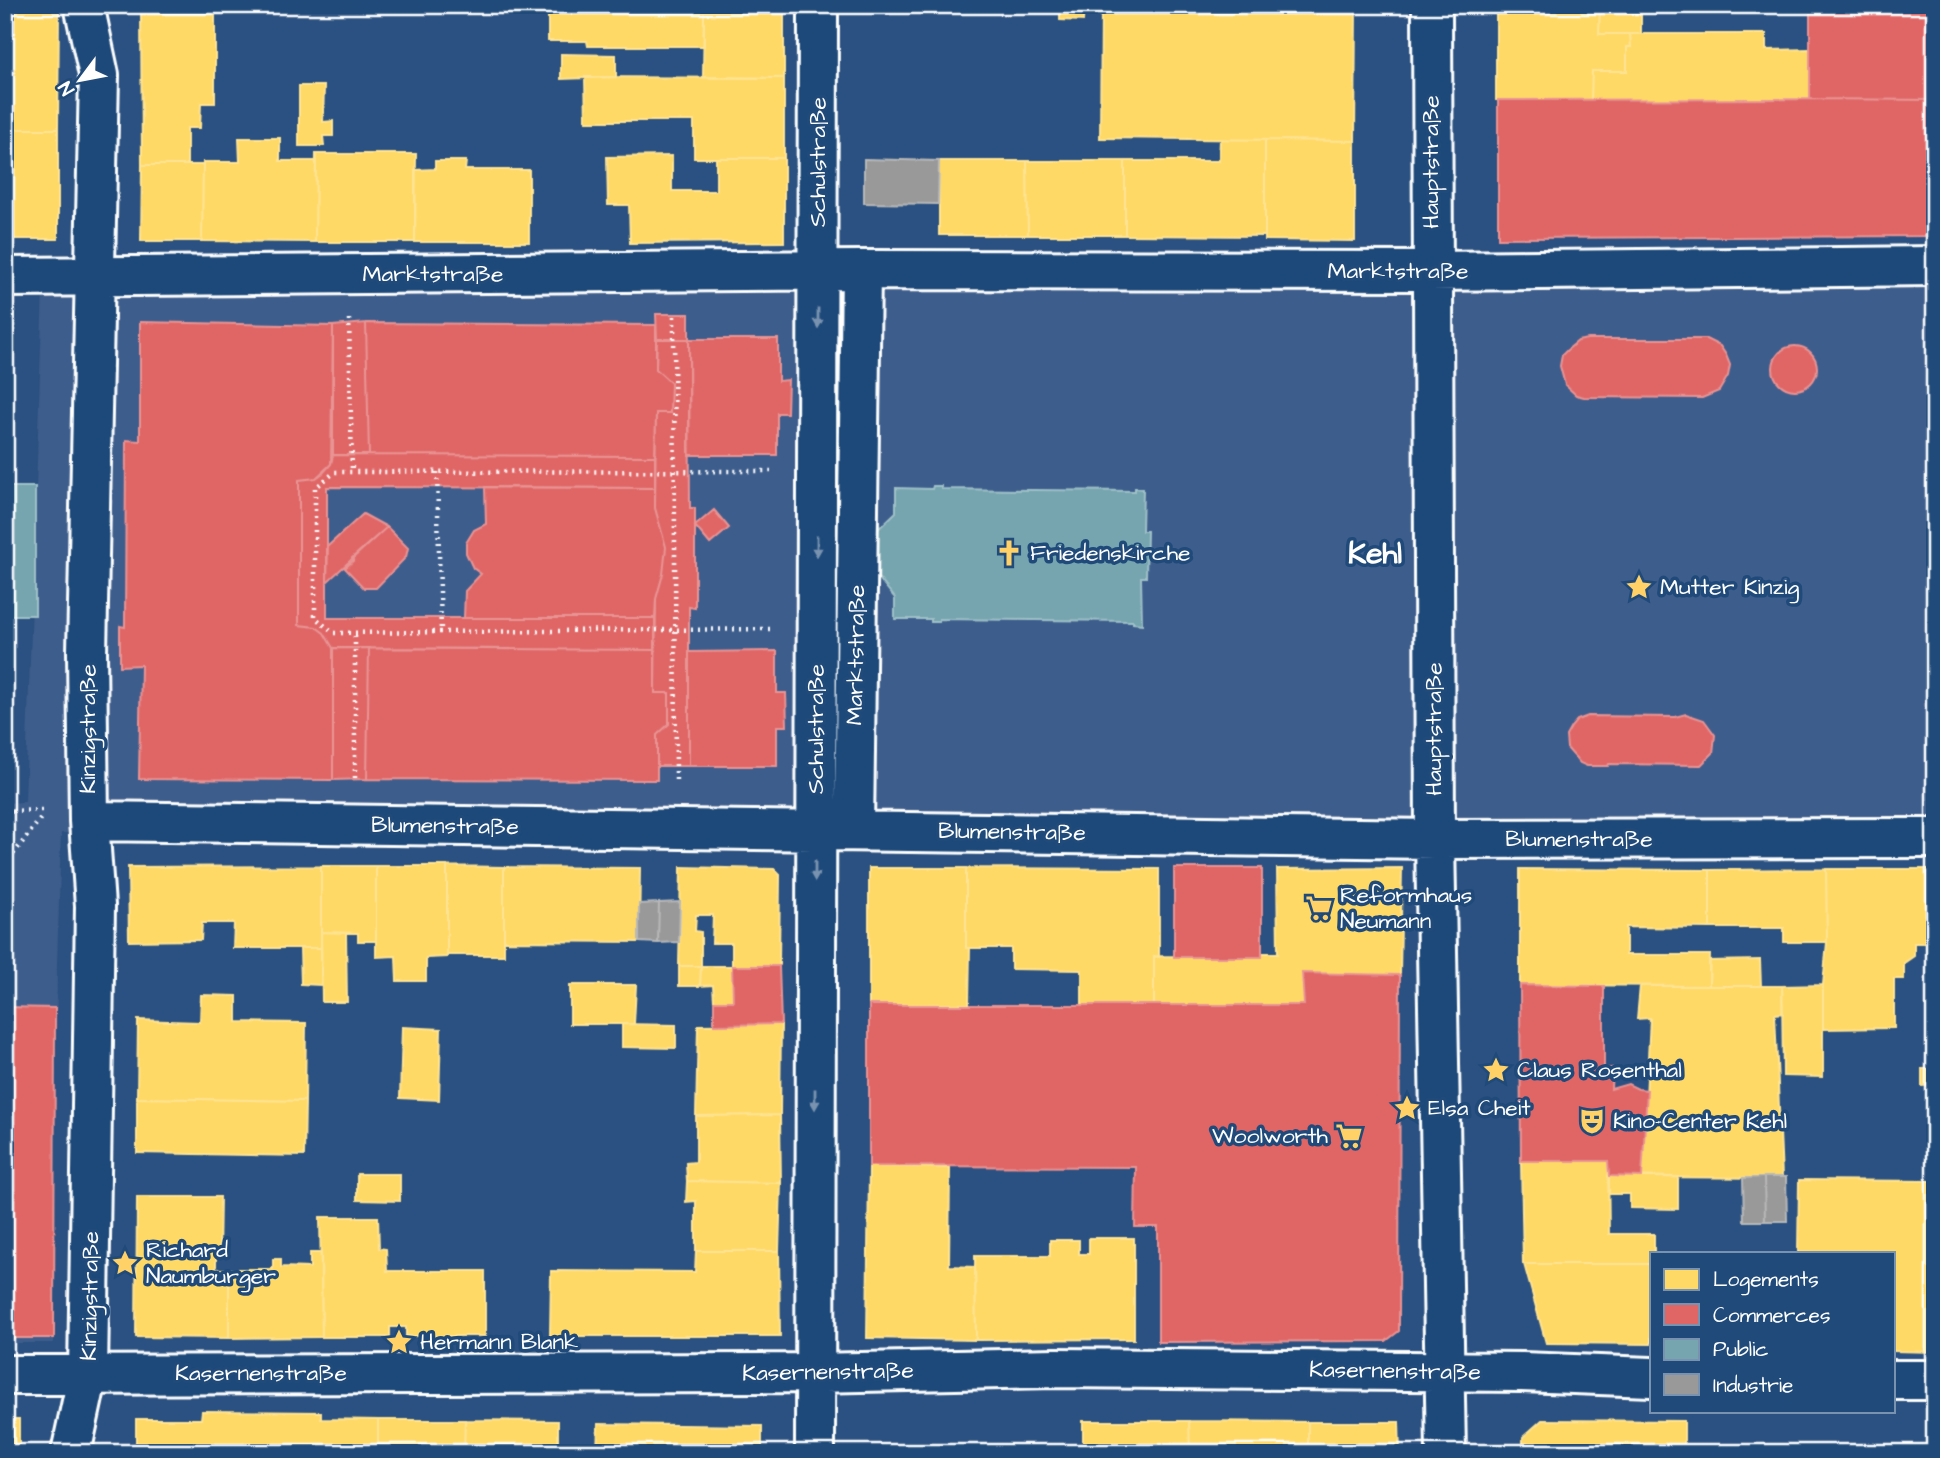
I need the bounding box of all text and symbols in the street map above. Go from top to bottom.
north arrow [46,46,116,116]
text: N [52,76,81,100]
street label: Hauptstraße [1415,95,1447,229]
street label: Schulstraße [802,97,834,227]
street label: Marktstraße [1328,255,1468,287]
street label: Marktstraße [363,258,503,290]
one-way arrow [812,308,824,330]
district label: Kehl [1348,533,1402,575]
one-way arrow [811,535,823,557]
place label: Friedenskirche [1030,537,1191,569]
church icon: Friedenskirche [994,538,1024,568]
place label: Mutter Kinzig [1660,571,1799,604]
place icon: Mutter Kinzig [1624,572,1654,602]
street label: Marktstraße [839,584,873,726]
street label: Hauptstraße [1418,662,1450,796]
street label: Kinzigstraße [72,664,105,794]
street label: Schulstraße [800,664,832,794]
street label: Blumenstraße [371,809,519,843]
street label: Blumenstraße [938,815,1086,849]
street label: Blumenstraße [1505,823,1653,855]
one-way arrow [809,861,821,883]
place label: Reformhaus Neumann [1340,879,1472,937]
supermarket icon: Reformhaus Neumann [1304,893,1334,923]
place label: Claus Rosenthal [1517,1054,1682,1086]
place icon: Claus Rosenthal [1481,1055,1511,1085]
one-way arrow [809,1088,821,1110]
place label: Elsa Cheit [1428,1092,1531,1124]
place icon: Elsa Cheit [1392,1093,1422,1123]
place label: Kino-Center Kehl [1613,1105,1787,1137]
theatre icon: Kino-Center Kehl [1577,1106,1607,1136]
place label: Woolworth [1212,1120,1329,1152]
supermarket icon: Woolworth [1334,1121,1364,1151]
street label: Kinzigstraße [73,1231,108,1361]
place label: Richard Naumburger [146,1234,276,1293]
place icon: Richard Naumburger [110,1248,140,1278]
legend [1650,1252,1895,1412]
text: Logements [1713,1265,1819,1296]
text: Commerces [1713,1301,1831,1330]
place label: Hermann Blank [420,1326,578,1358]
place icon: Hermann Blank [384,1327,414,1357]
text: Public [1713,1335,1769,1364]
street label: Kasernenstraße [1309,1354,1481,1388]
street label: Kasernenstraße [742,1355,914,1389]
street label: Kasernenstraße [175,1357,347,1389]
text: Industrie [1713,1371,1793,1400]

